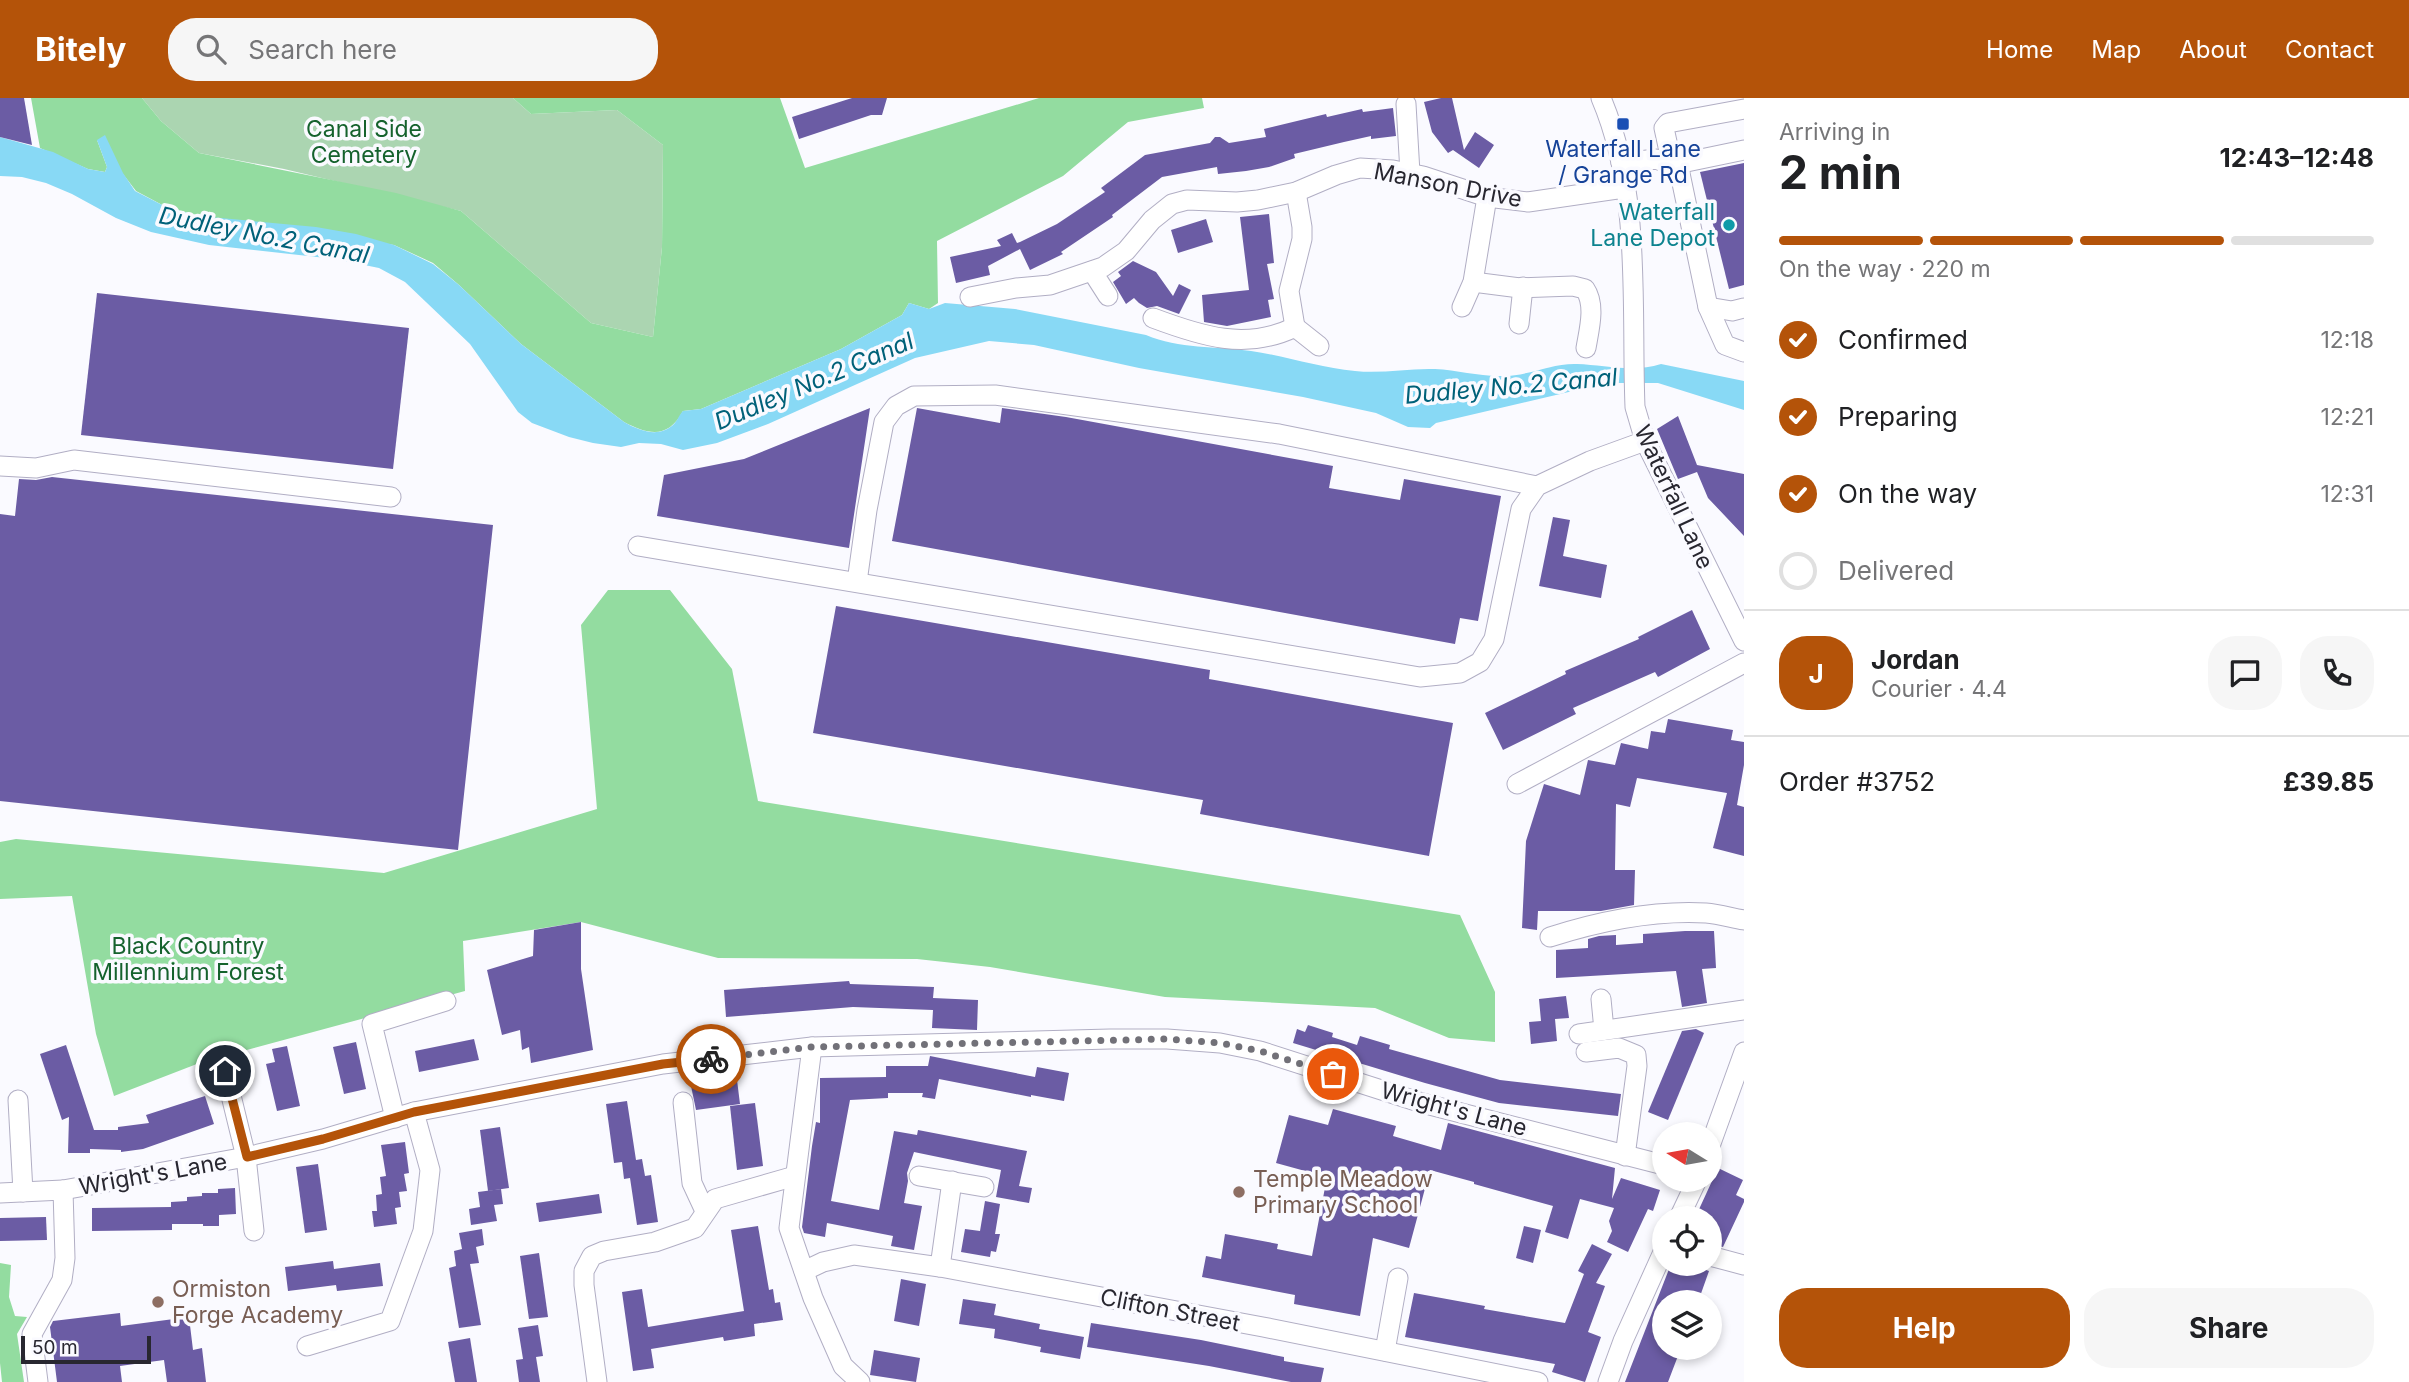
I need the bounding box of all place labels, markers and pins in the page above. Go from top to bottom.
marker: Waterfall Lane / Grange Rd [1615,116,1631,132]
place label: Waterfall Lane / Grange Rd [1545,135,1701,189]
place label: Waterfall Lane Depot [1590,198,1715,252]
marker: Waterfall Lane Depot [1721,217,1737,233]
pin [195,1041,255,1101]
pin [1303,1044,1363,1104]
place label: Temple Meadow Primary School [1253,1165,1433,1219]
marker: Temple Meadow Primary School [1231,1184,1247,1200]
place label: Ormiston Forge Academy [172,1275,343,1329]
marker: Ormiston Forge Academy [150,1294,166,1310]

